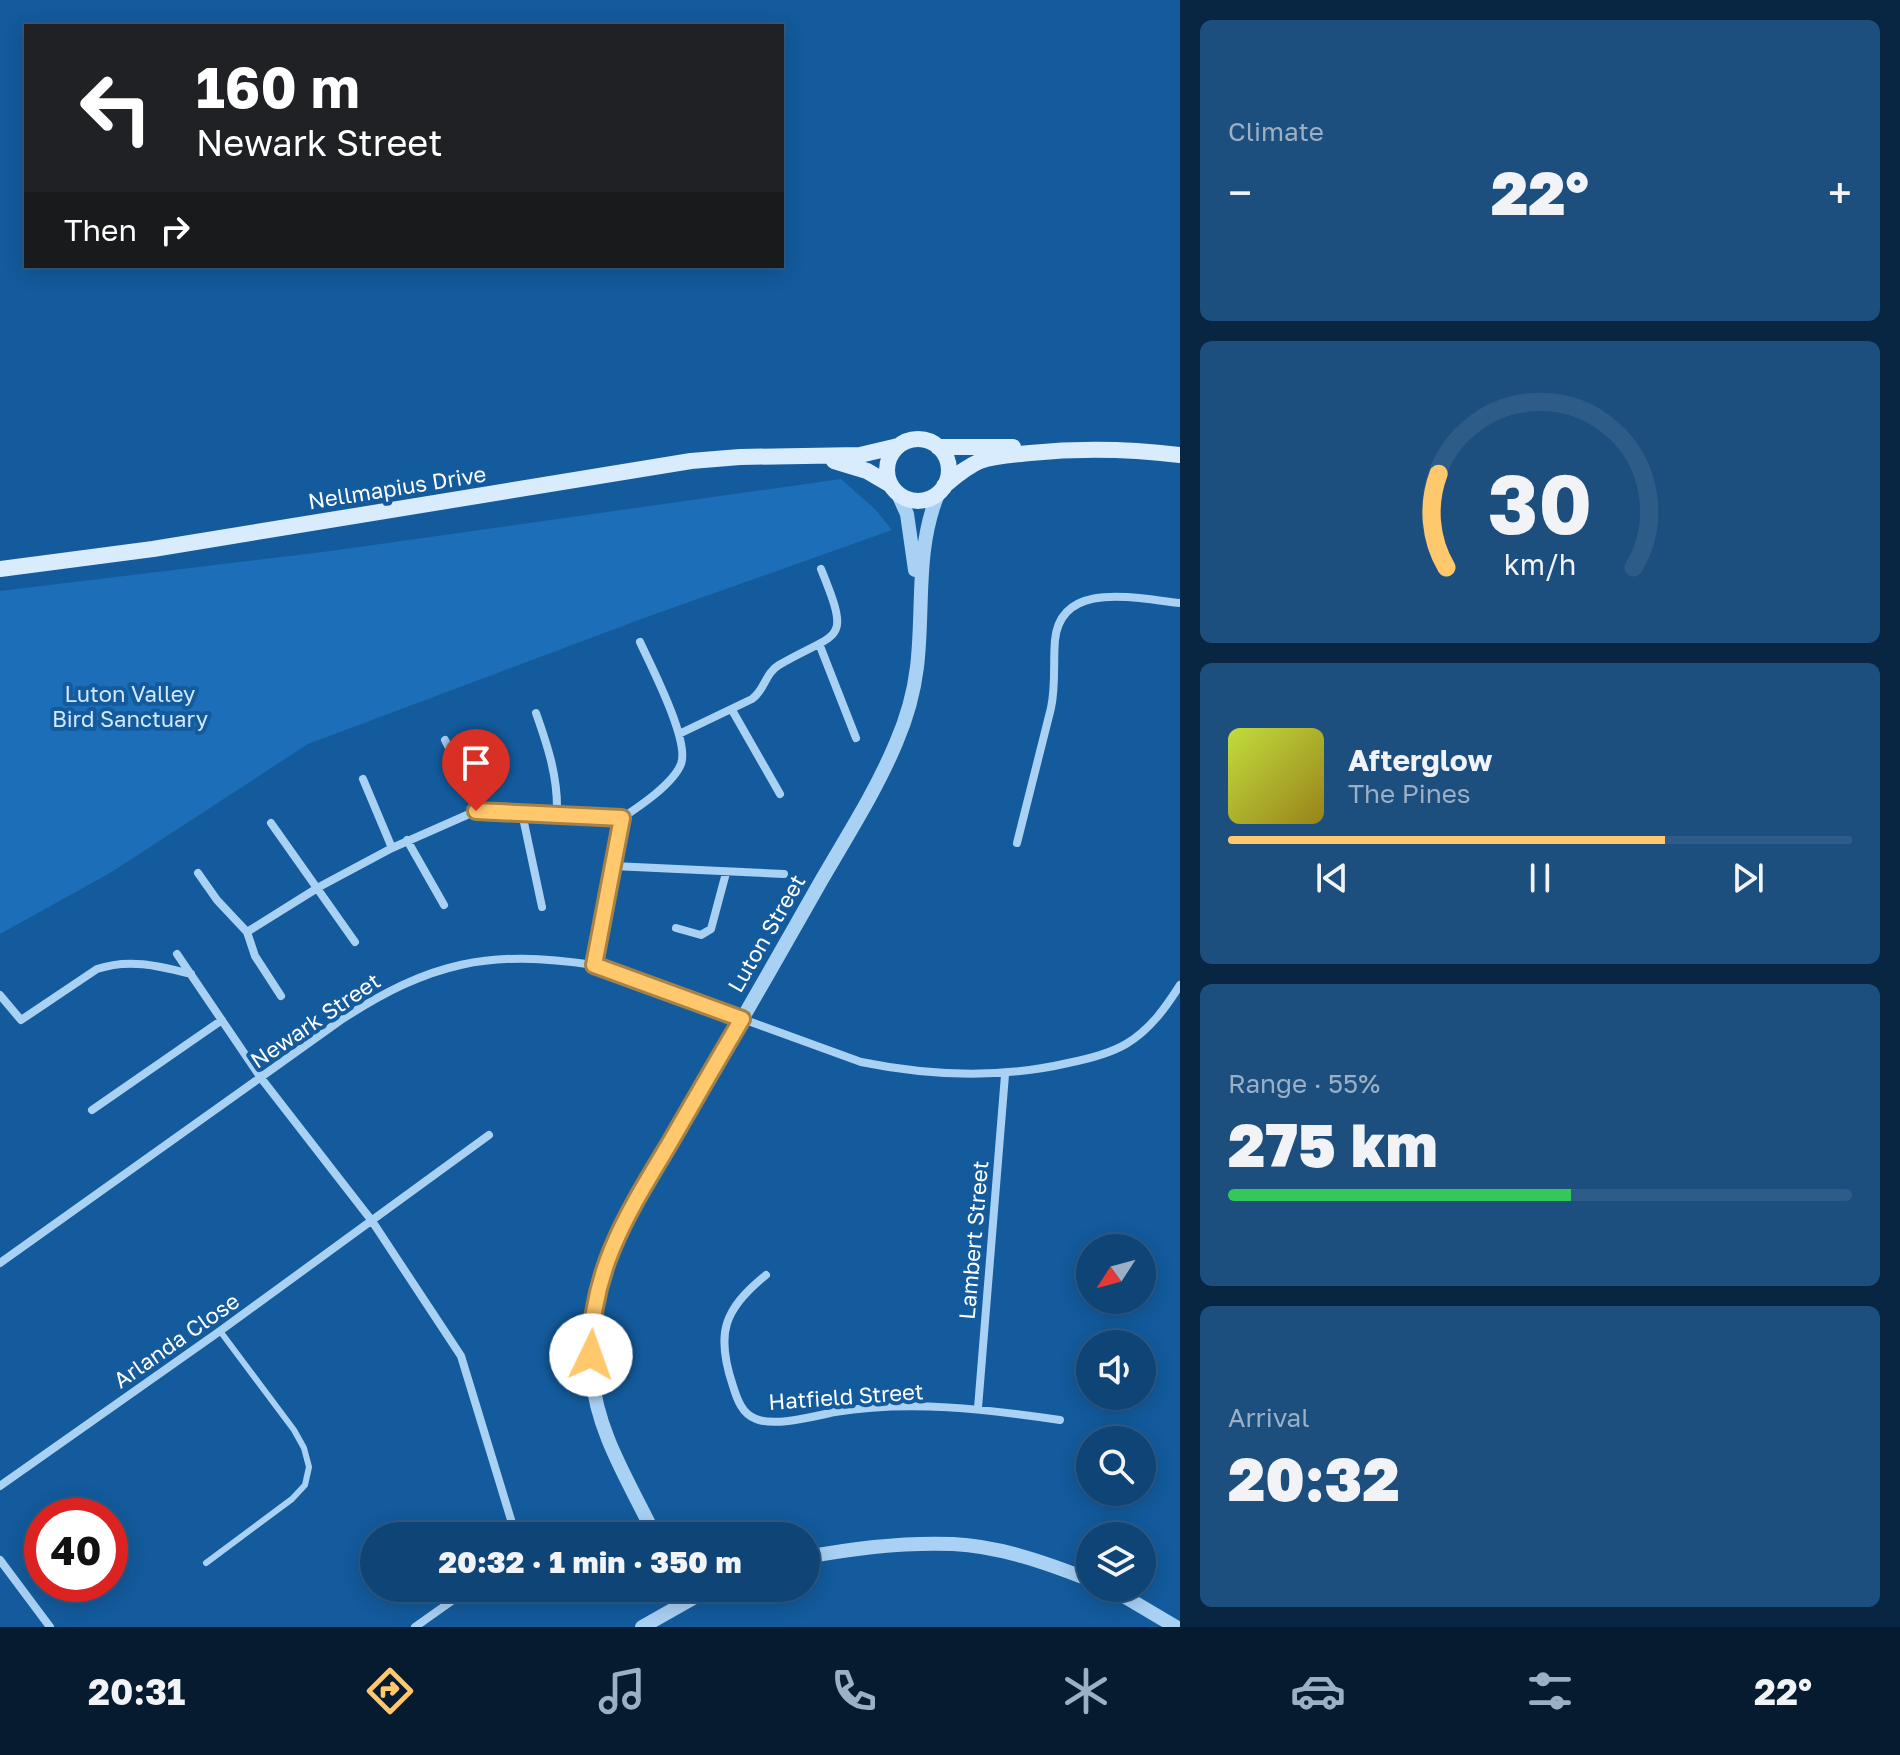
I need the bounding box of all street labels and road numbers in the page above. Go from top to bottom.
street label: Nellmapius Drive [306,460,488,514]
street label: Luton Street [721,869,811,997]
street label: Newark Street [245,967,385,1073]
street label: Lambert Street [953,1159,993,1321]
street label: Arlanda Close [108,1287,244,1393]
street label: Hatfield Street [768,1377,924,1415]

